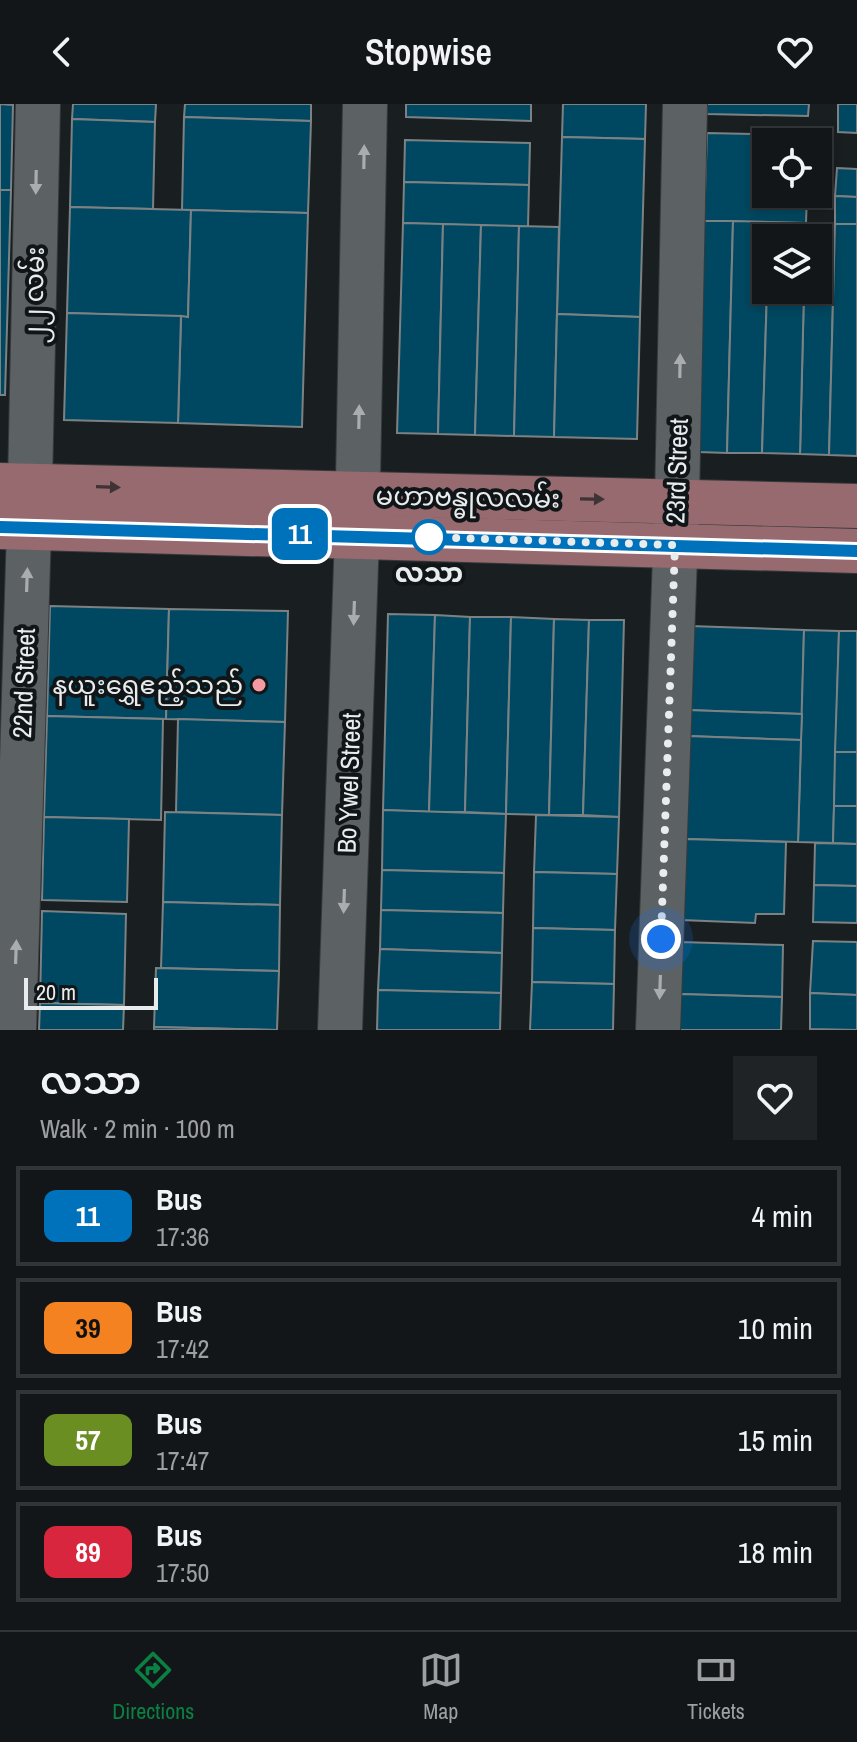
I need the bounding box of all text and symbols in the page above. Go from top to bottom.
text: Stopwise [365,28,492,76]
icon: back [40,30,84,74]
icon: heart [773,30,817,74]
map controls [752,128,832,304]
button: locate [752,128,832,208]
one-way arrow [358,144,371,169]
one-way arrow [30,170,43,195]
button: layers [752,224,832,304]
street label: ၂၂ လမ်း [15,246,56,344]
one-way arrow [673,353,686,378]
one-way arrow [353,404,366,429]
street label: 23rd Street [657,418,696,524]
street label: မဟာဗန္ဓုလလမ်း [375,477,561,520]
one-way arrow [96,481,121,494]
one-way arrow [580,492,605,505]
line badge: 11 [264,508,336,560]
text: 11 [288,515,312,553]
marker: လသာ [412,520,446,554]
place label: လသာ [395,555,463,590]
one-way arrow [21,567,34,592]
one-way arrow [348,601,361,626]
street label: 22nd Street [4,627,43,739]
place label: နယူးရွှေဧည့်သည် [53,667,243,706]
marker: နယူးရွှေဧည့်သည် [250,676,268,694]
street label: Bo Ywel Street [329,712,368,854]
one-way arrow [338,889,351,914]
your location [641,919,681,959]
one-way arrow [10,939,23,964]
scale bar [24,974,158,1010]
one-way arrow [653,975,666,1000]
text: 20 m [36,977,76,1007]
text: လသာ [40,1055,141,1106]
button: heart [733,1056,817,1140]
text: Walk · 2 min · 100 m [40,1111,235,1146]
text: Bus [156,1179,202,1219]
text: 4 min [751,1196,813,1236]
text: 11 [76,1197,100,1235]
text: 17:36 [156,1219,209,1254]
text: Bus [156,1291,202,1331]
text: 10 min [738,1308,813,1348]
text: 39 [75,1309,101,1347]
text: 17:42 [156,1331,209,1366]
text: Bus [156,1403,202,1443]
text: 15 min [738,1420,813,1460]
text: 57 [75,1421,101,1459]
text: 17:47 [156,1443,209,1478]
text: Bus [156,1515,202,1555]
text: 18 min [738,1532,813,1572]
text: 89 [75,1533,101,1571]
text: 17:50 [156,1555,209,1590]
tab: Directions [112,1648,194,1726]
tab: Map [419,1648,463,1726]
tab: Tickets [687,1648,745,1726]

